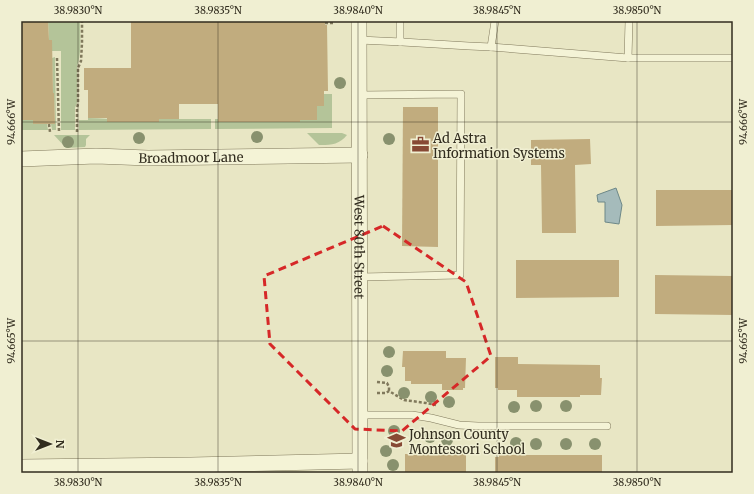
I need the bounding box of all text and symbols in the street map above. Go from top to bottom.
text: 38.9830°N [54,4,103,17]
text: 38.9835°N [194,4,242,17]
text: 38.9840°N [333,4,383,17]
text: 38.9845°N [473,4,521,17]
text: 38.9850°N [613,4,662,17]
text: 94.666°W [5,98,18,145]
text: 94.666°W [737,98,750,145]
place label: Ad Astra Information Systems [432,130,565,162]
office icon: Ad Astra Information Systems [410,135,430,155]
street label: Broadmoor Lane [138,148,244,167]
street label: West 80th Street [351,194,368,299]
text: 94.665°W [5,317,18,364]
text: 94.665°W [737,317,750,364]
north arrow [30,424,70,464]
place label: Johnson County Montessori School [408,426,525,458]
school or university icon: Johnson County Montessori School [386,431,406,451]
text: N [53,440,67,449]
text: 38.9830°N [54,476,103,489]
text: 38.9835°N [194,476,242,489]
text: 38.9840°N [333,476,383,489]
text: 38.9845°N [473,476,521,489]
text: 38.9850°N [613,476,662,489]

